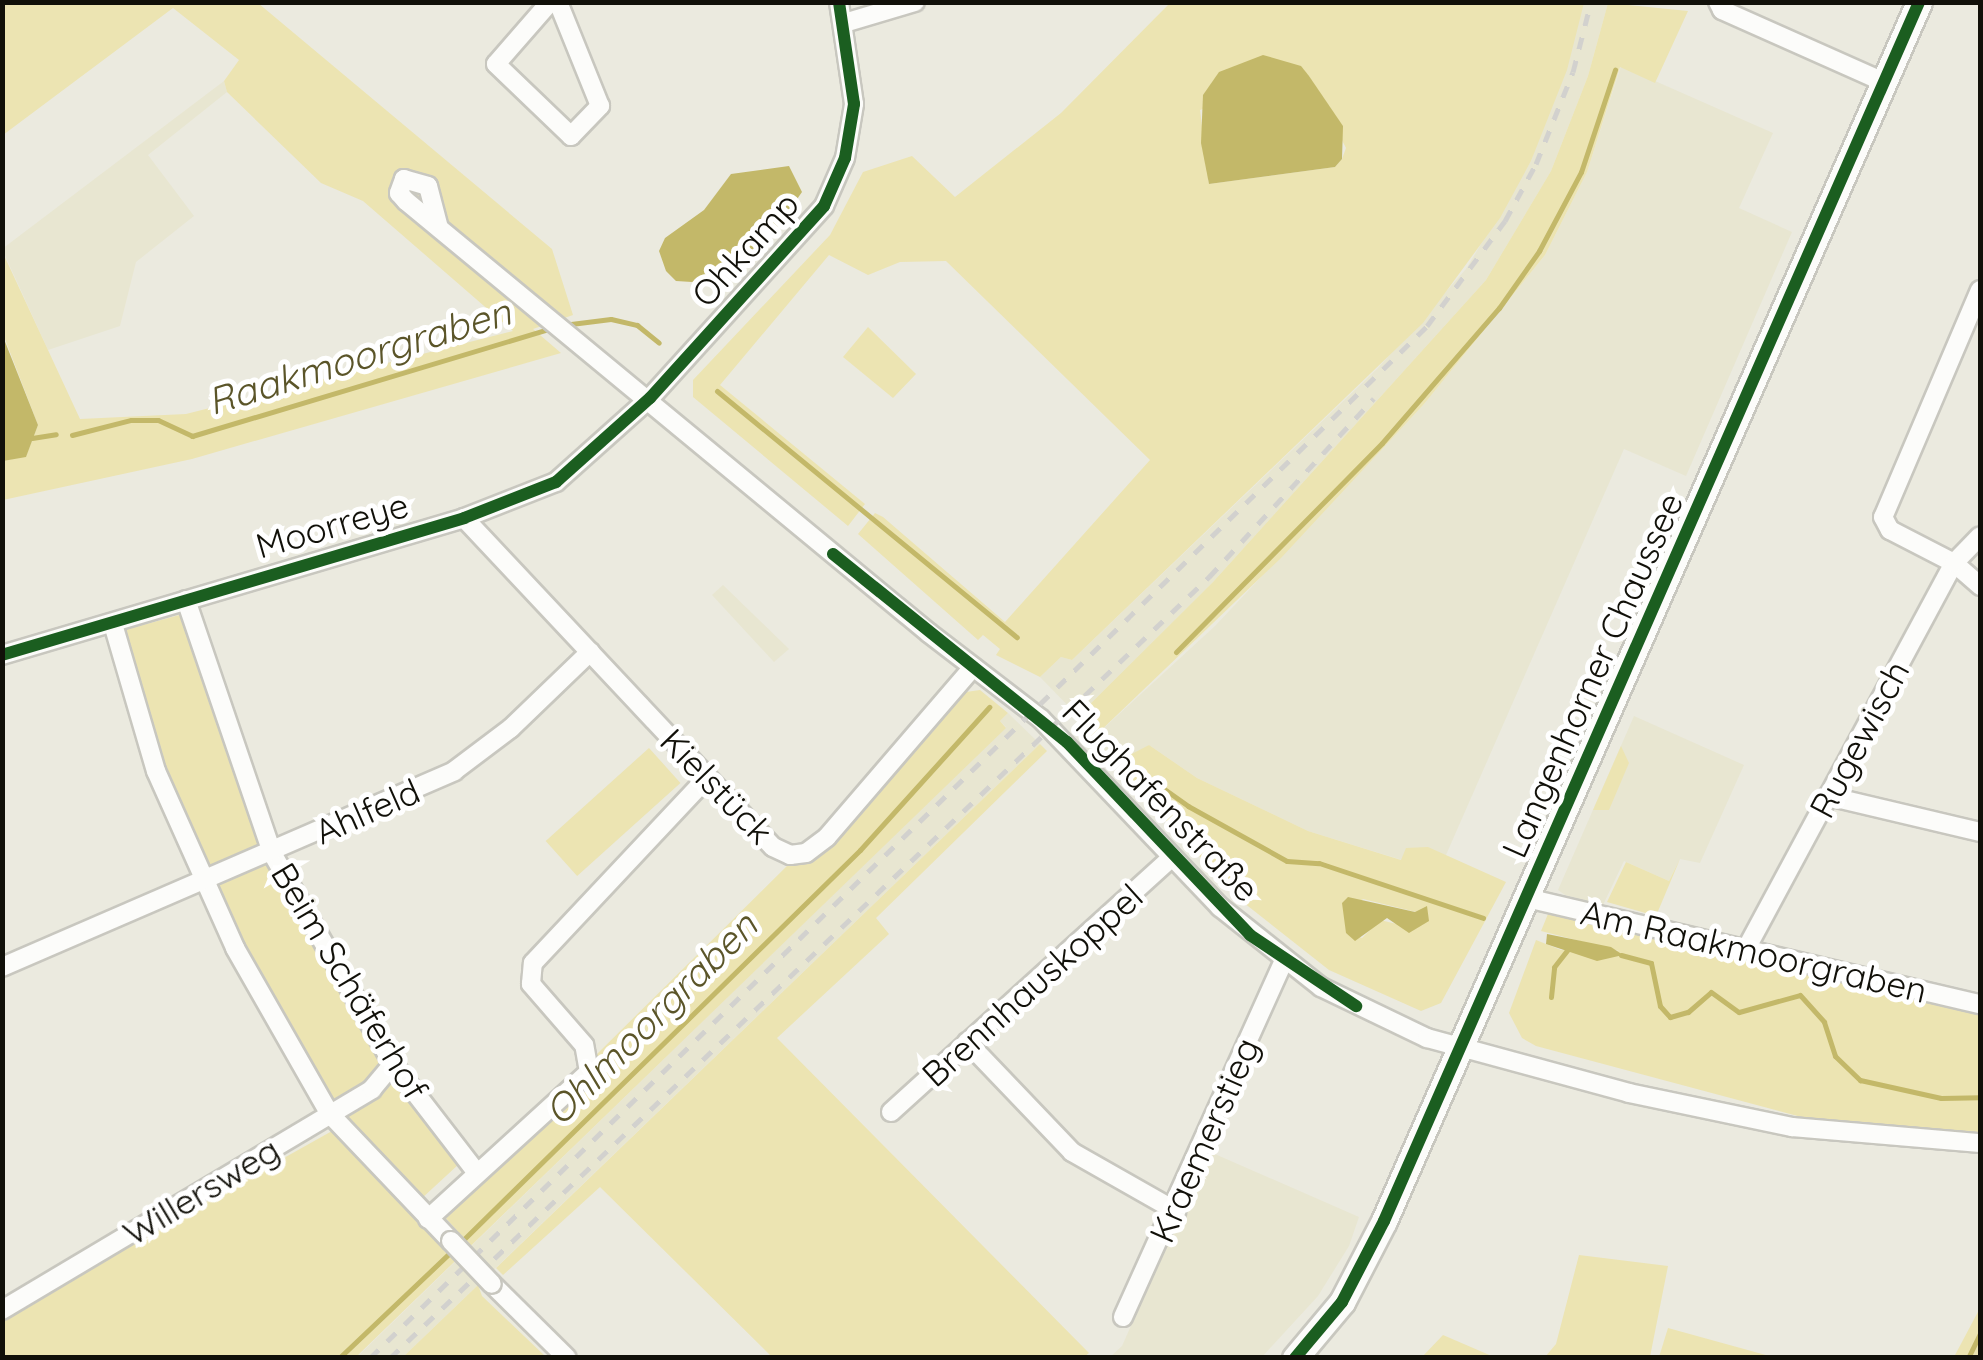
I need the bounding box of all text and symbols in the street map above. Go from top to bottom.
street label: Ohkamp [683,183,807,315]
water label: Raakmoorgraben [202,289,516,425]
street label: Moorreye [251,483,413,567]
street label: Langenhorner Chaussee [1493,486,1691,864]
street label: Rugewisch [1800,653,1918,825]
street label: Flughafenstraße [1054,690,1268,910]
street label: Kielstück [652,720,782,852]
street label: Ahlfeld [308,769,426,853]
street label: Beim Schäferhof [263,855,437,1107]
street label: Brennhauskoppel [913,875,1151,1095]
street label: Am Raakmoorgraben [1577,891,1931,1011]
water label: Ohlmoorgraben [535,903,767,1135]
street label: Kraemerstieg [1140,1031,1268,1249]
street label: Willersweg [115,1128,287,1254]

